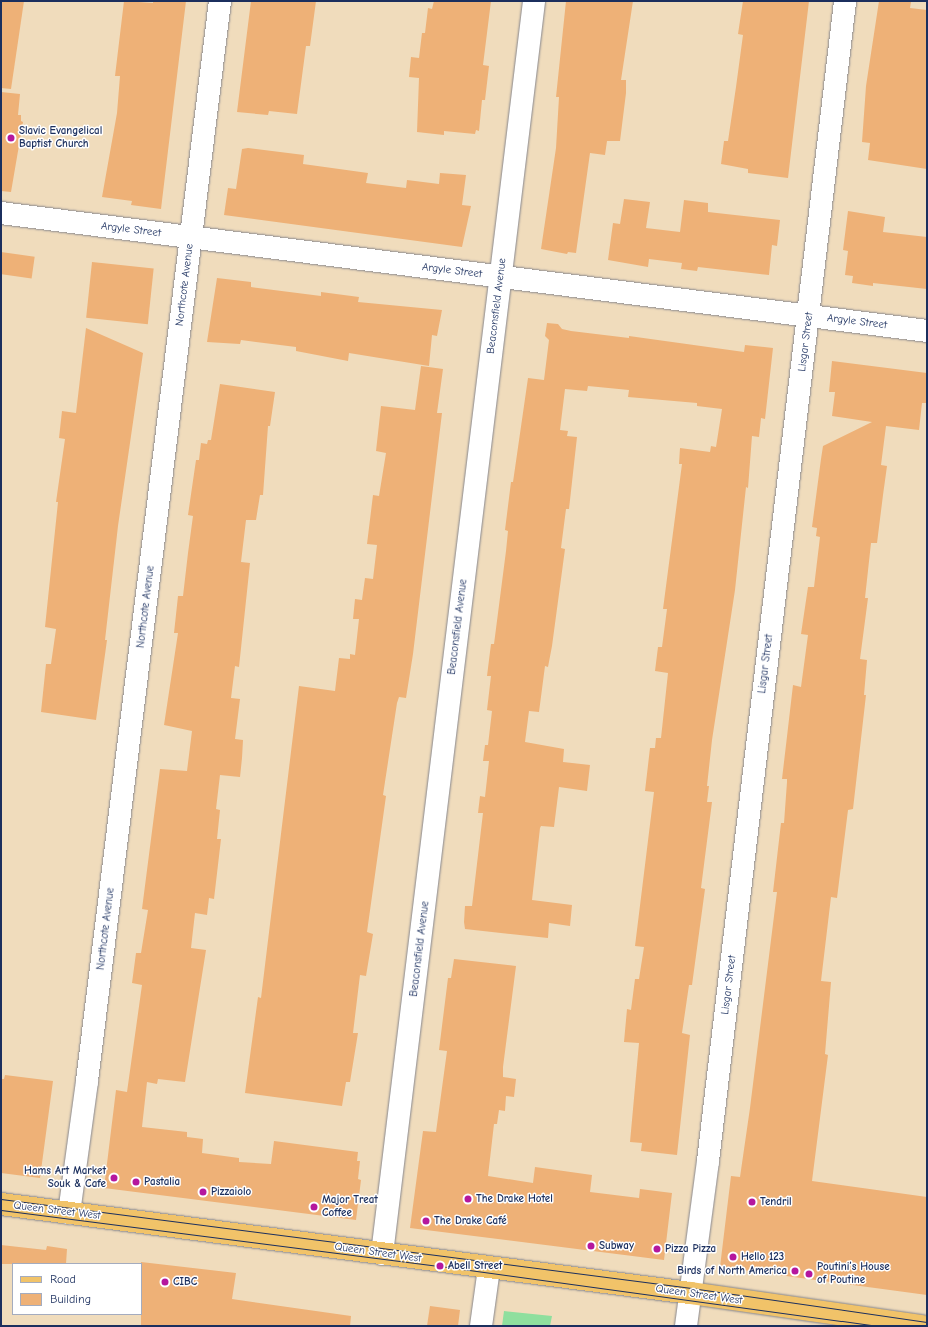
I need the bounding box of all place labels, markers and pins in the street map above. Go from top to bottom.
place label: Slavic Evangelical Baptist Church [19,125,102,151]
marker: Slavic Evangelical Baptist Church [6,133,16,143]
place label: Hams Art Market Souk & Cafe [24,1165,106,1191]
marker: Hams Art Market Souk & Cafe [109,1173,119,1183]
place label: Pastalia [144,1175,180,1189]
marker: Pastalia [131,1177,141,1187]
place label: Pizzaiolo [211,1185,251,1199]
marker: Pizzaiolo [198,1187,208,1197]
place label: The Drake Hotel [476,1192,553,1206]
place label: Major Treat Coffee [322,1194,378,1220]
marker: The Drake Hotel [463,1194,473,1204]
place label: Tendril [760,1195,792,1209]
marker: Tendril [747,1197,757,1207]
marker: Major Treat Coffee [309,1202,319,1212]
place label: The Drake Café [434,1214,507,1228]
marker: The Drake Café [421,1216,431,1226]
place label: Subway [599,1239,634,1253]
marker: Subway [586,1241,596,1251]
place label: Pizza Pizza [665,1242,716,1256]
marker: Pizza Pizza [652,1244,662,1254]
place label: Hello 123 [741,1250,784,1264]
marker: Hello 123 [728,1252,738,1262]
place label: Abell Street [448,1259,502,1273]
marker: Abell Street [435,1261,445,1271]
place label: Poutini’s House of Poutine [817,1261,890,1287]
place label: Birds of North America [677,1264,787,1278]
marker: Birds of North America [790,1266,800,1276]
marker: Poutini’s House of Poutine [804,1269,814,1279]
place label: CIBC [173,1275,197,1289]
marker: CIBC [160,1277,170,1287]

